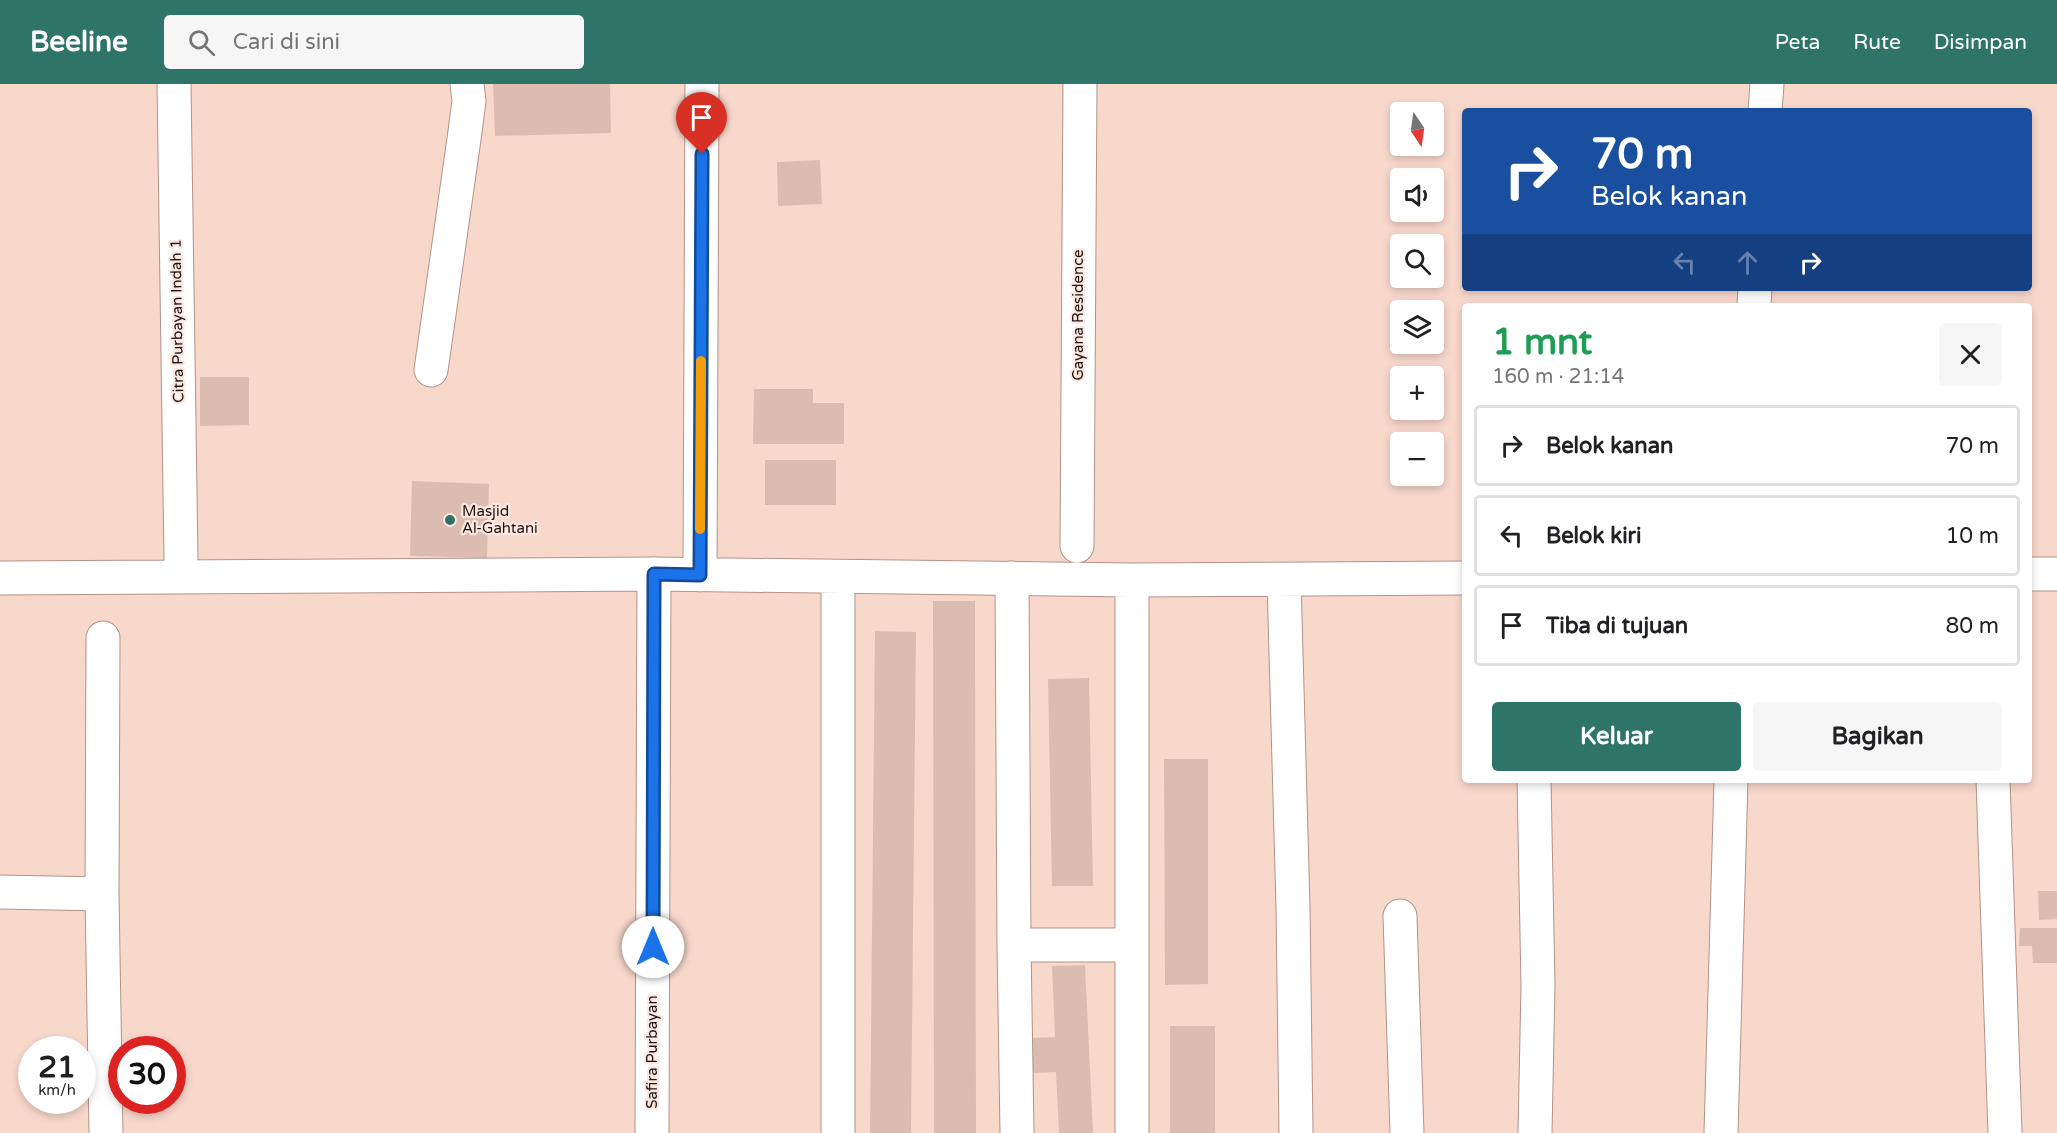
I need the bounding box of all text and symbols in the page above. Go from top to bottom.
search box [164,15,584,69]
text: Beeline [30,25,128,59]
icon: search [185,26,218,59]
text: Cari di sini [233,29,340,55]
text: Peta [1775,30,1820,55]
text: Rute [1853,30,1901,55]
text: Disimpan [1934,30,2027,55]
pin [676,92,727,154]
icon: arrive [685,101,718,134]
north arrow [1390,102,1444,156]
map controls [1390,102,1444,486]
text: 70 m [1591,129,1693,180]
icon: right [1492,132,1570,210]
button: sound [1390,168,1444,222]
text: Belok kanan [1591,180,1747,213]
button: search [1390,234,1444,288]
street label: Citra Purbayan Indah 1 [167,239,187,403]
icon: left [1668,246,1701,279]
icon: ahead [1731,246,1764,279]
icon: right [1794,246,1827,279]
street label: Gayana Residence [1069,249,1087,381]
button: layers [1390,300,1444,354]
text: 1 mnt [1492,321,1592,364]
button: close [1939,323,2002,386]
text: 160 m · 21:14 [1492,365,1624,389]
button: + [1390,366,1444,420]
icon: right [1495,429,1528,462]
button: − [1390,432,1444,486]
text: Belok kanan [1546,433,1673,459]
text: 70 m [1945,433,1999,459]
place label: Masjid Al-Gahtani [462,502,538,537]
marker: Masjid Al-Gahtani [443,513,457,527]
icon: left [1495,519,1528,552]
text: Belok kiri [1546,523,1642,549]
text: 10 m [1945,523,1999,549]
icon: arrive [1495,609,1528,642]
text: Tiba di tujuan [1546,613,1688,639]
text: 80 m [1945,613,1999,639]
button: Keluar [1492,702,1741,771]
button: Bagikan [1753,702,2002,771]
position arrow [621,915,685,979]
street label: Safira Purbayan [643,995,661,1109]
speed limit sign: 30 [108,1036,186,1114]
text: 21 [38,1049,76,1086]
text: km/h [38,1081,76,1099]

